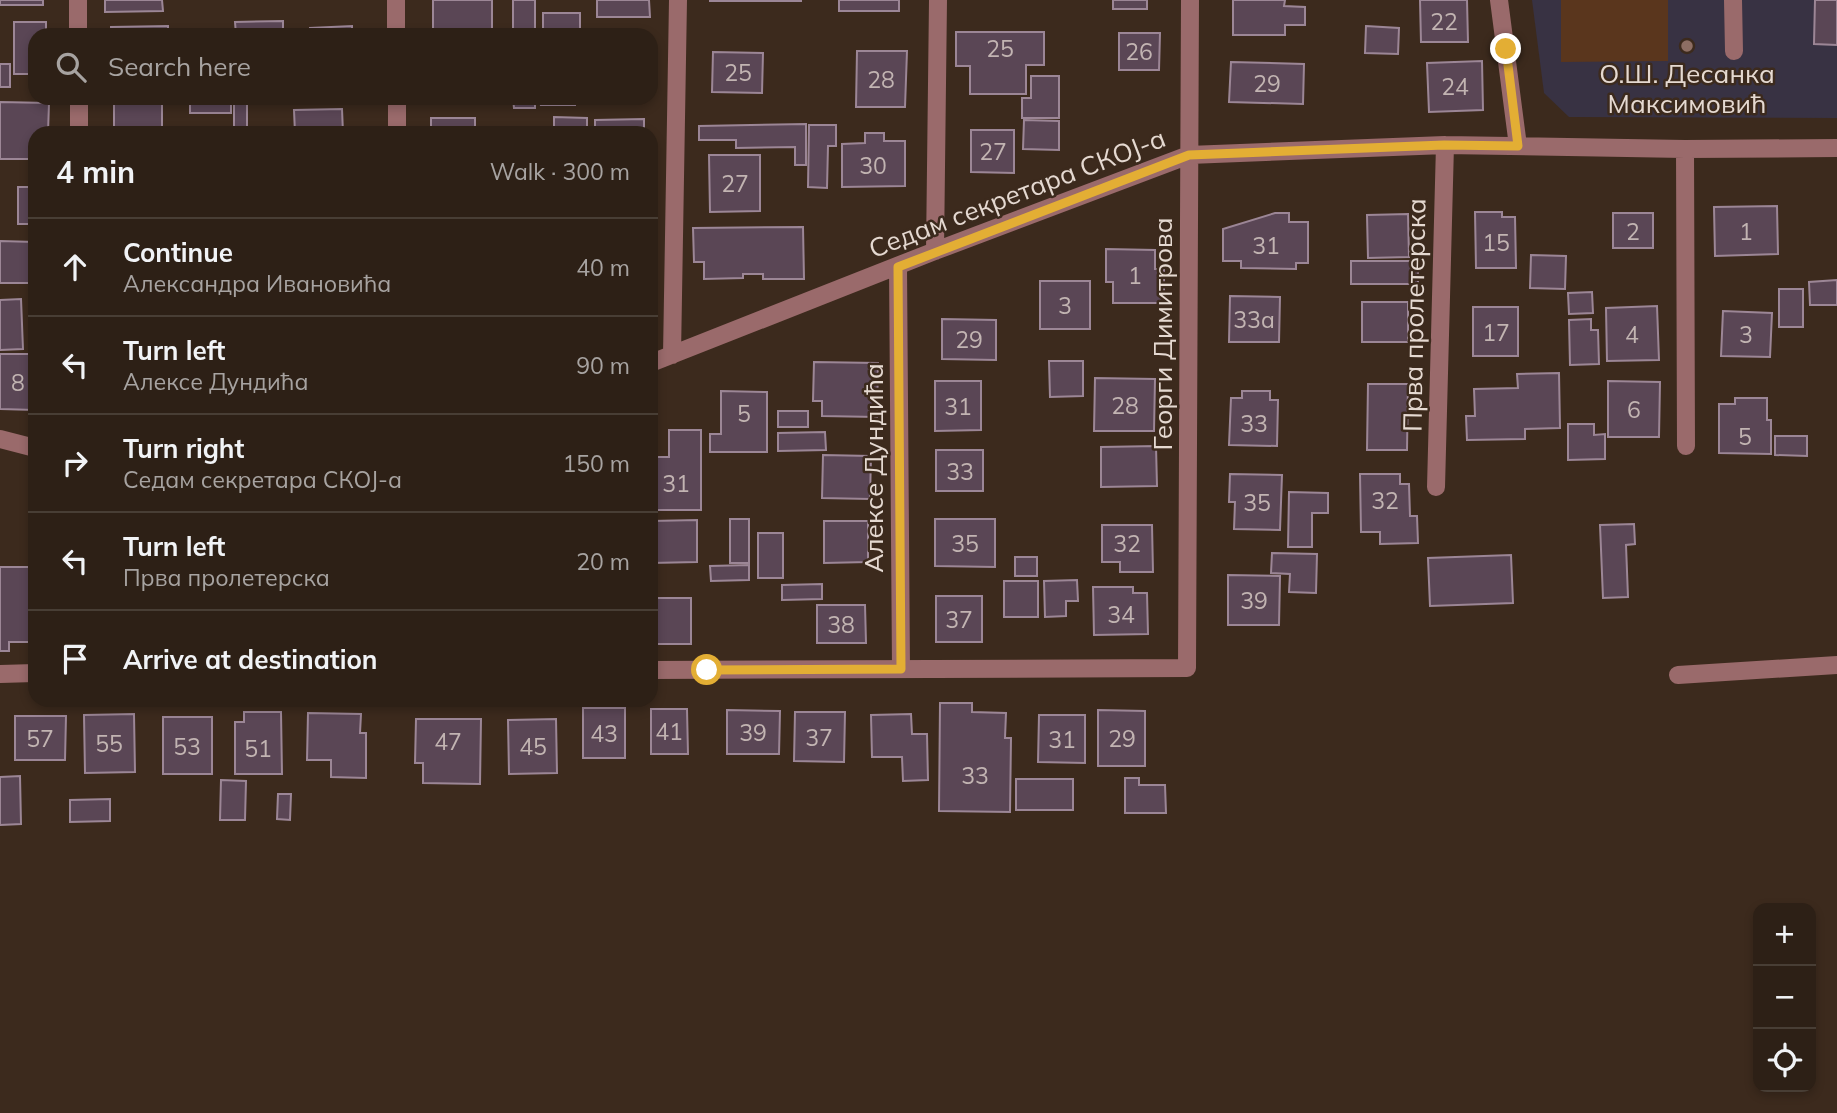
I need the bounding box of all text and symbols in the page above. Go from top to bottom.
house number: 22 [1430,7,1458,36]
search box [28,28,658,105]
route end [1490,33,1521,64]
house number: 25 [986,34,1014,63]
house number: 26 [1125,37,1153,66]
marker: О.Ш. Десанка Максимовић [1679,38,1695,54]
icon: search [52,48,90,86]
text: Search here [108,50,251,83]
place label: О.Ш. Десанка Максимовић [1599,57,1775,120]
house number: 25 [724,58,752,87]
house number: 28 [867,65,895,94]
house number: 29 [1253,69,1281,98]
house number: 24 [1441,72,1469,101]
street label: Седам секретара СКОЈ-а [864,121,1170,265]
house number: 27 [979,137,1007,166]
house number: 30 [859,151,887,180]
text: 4 min [56,153,135,191]
text: Walk · 300 m [490,157,630,186]
house number: 27 [721,169,749,198]
street label: Прва пролетерска [1395,198,1433,432]
house number: 2 [1626,217,1640,246]
house number: 1 [1739,217,1753,246]
street label: Георги Димитрова [1146,218,1179,451]
house number: 15 [1482,228,1510,257]
house number: 31 [1252,231,1280,260]
text: Continue [123,236,233,269]
icon: ahead [56,248,94,286]
text: 40 m [576,253,630,282]
house number: 1 [1128,261,1142,290]
text: Александра Ивановића [123,269,391,298]
house number: 3 [1058,291,1072,320]
house number: 33a [1233,305,1275,334]
house number: 17 [1482,318,1510,347]
house number: 4 [1625,320,1639,349]
house number: 3 [1739,320,1753,349]
house number: 29 [955,325,983,354]
text: Turn left [123,334,225,367]
icon: left [56,346,94,384]
text: 90 m [576,351,630,380]
street label: Алексе Дундића [857,363,890,573]
text: Алексе Дундића [123,367,308,396]
house number: 8 [11,368,25,397]
house number: 28 [1111,391,1139,420]
house number: 31 [944,392,972,421]
house number: 6 [1627,395,1641,424]
house number: 5 [737,399,751,428]
house number: 33 [1240,409,1268,438]
house number: 5 [1738,422,1752,451]
text: Turn right [123,432,244,465]
icon: right [56,444,94,482]
text: 150 m [562,449,630,478]
house number: 33 [946,457,974,486]
text: Седам секретара СКОЈ-а [123,465,402,494]
house number: 31 [662,469,690,498]
house number: 32 [1371,486,1399,515]
house number: 35 [1243,488,1271,517]
house number: 35 [951,529,979,558]
house number: 32 [1113,529,1141,558]
text: Turn left [123,530,225,563]
icon: left [56,542,94,580]
text: 20 m [576,547,630,576]
text: Прва пролетерска [123,563,330,592]
house number: 39 [1240,586,1268,615]
house number: 34 [1107,600,1135,629]
house number: 37 [945,605,973,634]
house number: 38 [827,610,855,639]
icon: arrive [56,640,94,678]
text: Arrive at destination [123,643,378,676]
route start [691,654,722,685]
house number: 41 [655,717,683,746]
house number: 39 [739,718,767,747]
house number: 43 [590,719,618,748]
house number: 37 [805,723,833,752]
house number: 57 [26,724,54,753]
house number: 29 [1108,724,1136,753]
house number: 31 [1048,725,1076,754]
house number: 47 [434,727,462,756]
house number: 55 [95,729,123,758]
house number: 53 [173,732,201,761]
house number: 45 [519,732,547,761]
house number: 51 [244,734,272,763]
house number: 33 [961,761,989,790]
map controls [1753,903,1816,1092]
button: + [1753,903,1816,966]
button: − [1753,966,1816,1029]
button: locate [1753,1029,1816,1092]

